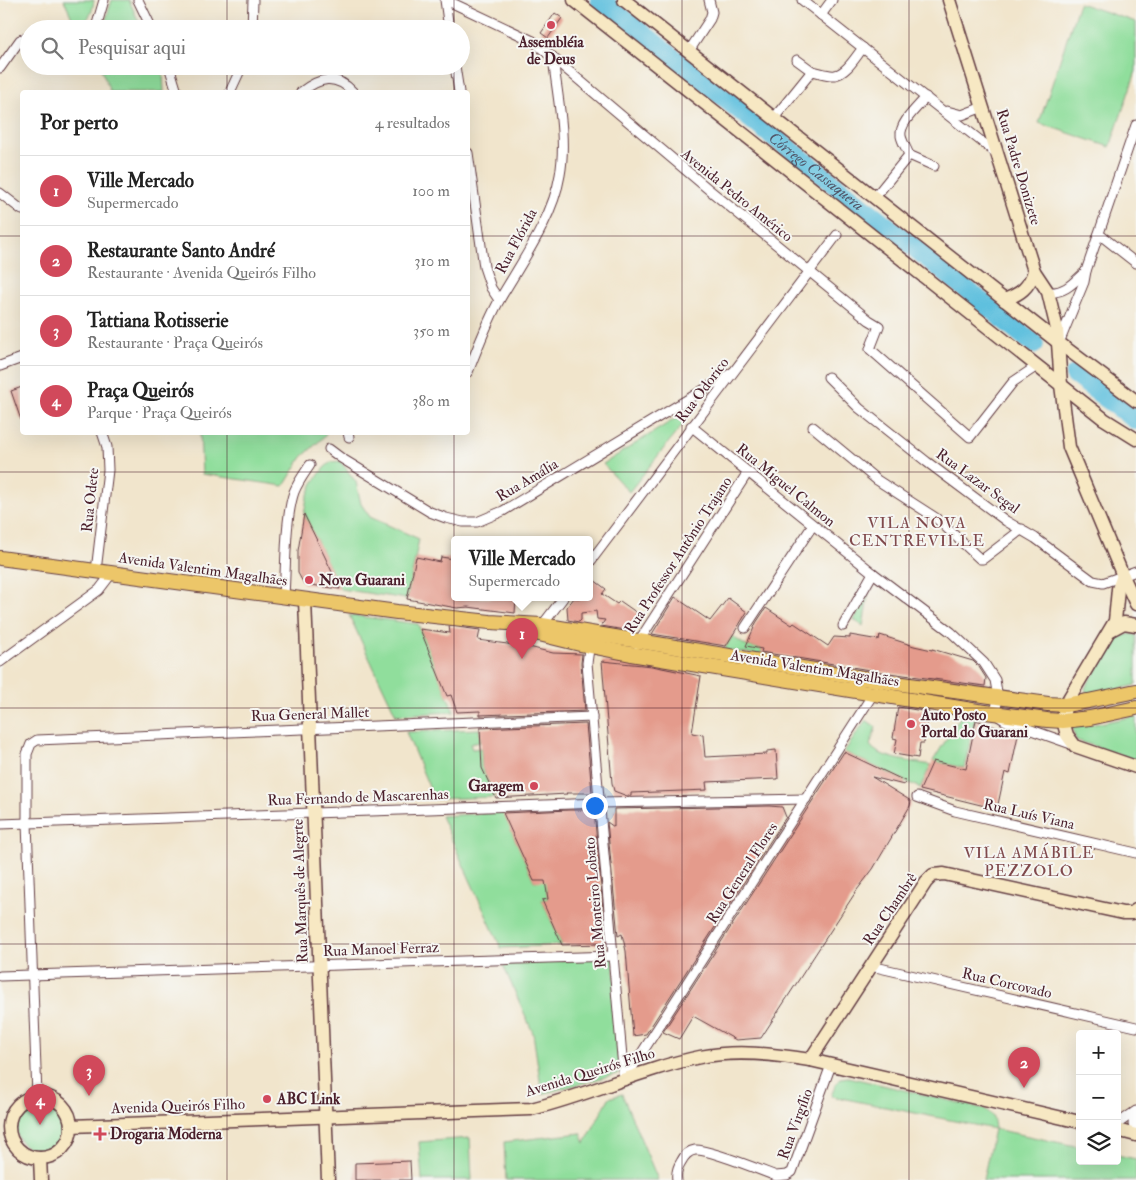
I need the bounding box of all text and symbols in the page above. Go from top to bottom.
marker: Assembléia de Deus [545,19,557,31]
search box [20,20,470,75]
place label: Assembléia de Deus [517,33,584,69]
icon: search [38,34,66,62]
text: Pesquisar aqui [78,36,186,60]
street label: Rua Padre Donizete [992,107,1045,228]
text: Por perto [40,109,118,136]
text: 4 resultados [375,113,450,133]
water label: Córrego Cassaquera [764,128,868,215]
street label: Avenida Pedro Américo [676,144,796,246]
text: Ville Mercado [87,169,194,193]
text: 1 [53,181,59,201]
text: 100 m [412,181,450,201]
text: Supermercado [87,193,178,213]
street label: Rua Flórida [491,205,542,277]
text: Restaurante Santo André [87,239,275,263]
text: 2 [52,251,60,271]
text: 310 m [414,251,450,271]
text: Restaurante · Avenida Queirós Filho [87,263,316,283]
text: Tattiana Rotisserie [87,309,228,333]
text: 3 [53,321,59,341]
text: 350 m [413,321,450,341]
text: Restaurante · Praça Queirós [87,333,263,353]
street label: Rua Odorico [672,354,733,427]
text: Praça Queirós [87,379,194,403]
text: 4 [52,391,60,411]
text: 380 m [412,391,450,411]
text: Parque · Praça Queirós [87,403,232,423]
street label: Rua Miguel Calmon [732,440,839,531]
street label: Rua Lazar Segal [932,445,1023,518]
street label: Rua Amália [493,454,562,506]
street label: Rua Odete [78,467,103,533]
street label: Rua Professor Antônio Trajano [620,473,736,637]
district label: VILA NOVA CENTREVILLE [849,513,985,551]
popup [451,536,593,601]
text: Ville Mercado [468,547,576,571]
street label: Avenida Valentim Magalhães [116,548,289,591]
place label: Nova Guarani [318,571,405,590]
text: Supermercado [468,571,560,591]
marker: Nova Guarani [303,574,315,586]
pin: 1 [506,618,538,659]
street label: Avenida Valentim Magalhães [728,646,901,691]
street label: Rua General Mallet [250,703,370,726]
place label: Auto Posto Portal do Guarani [920,706,1028,742]
marker: Auto Posto Portal do Guarani [905,718,917,730]
place label: Garagem [468,777,524,797]
marker: Garagem [528,780,540,792]
street label: Rua Fernando de Mascarenhas [267,785,449,810]
your location [582,793,608,819]
street label: Rua Luís Viana [981,795,1077,834]
street label: Rua Marquês de Alegrte [288,818,313,964]
street label: Rua General Flores [703,819,782,927]
street label: Rua Monteiro Lobato [580,837,611,969]
district label: VILA AMÁBILE PEZZOLO [963,842,1095,881]
street label: Rua Chambrê [859,869,922,949]
street label: Rua Manoel Ferraz [323,938,440,961]
street label: Rua Corcovado [960,964,1054,1003]
map controls [1076,1030,1121,1165]
button: + [1076,1030,1121,1075]
street label: Avenida Queirós Filho [522,1044,657,1101]
pin: 2 [1008,1047,1040,1088]
pin: 3 [73,1055,105,1096]
button: − [1076,1075,1121,1120]
pin: 4 [24,1084,56,1125]
street label: Rua Virgílio [774,1086,817,1162]
place label: ABC Link [276,1090,341,1109]
marker: ABC Link [261,1093,273,1105]
street label: Avenida Queirós Filho [110,1095,245,1118]
button: layers [1076,1120,1121,1165]
place label: Drogaria Moderna [110,1125,223,1145]
marker: Drogaria Moderna [94,1128,106,1140]

